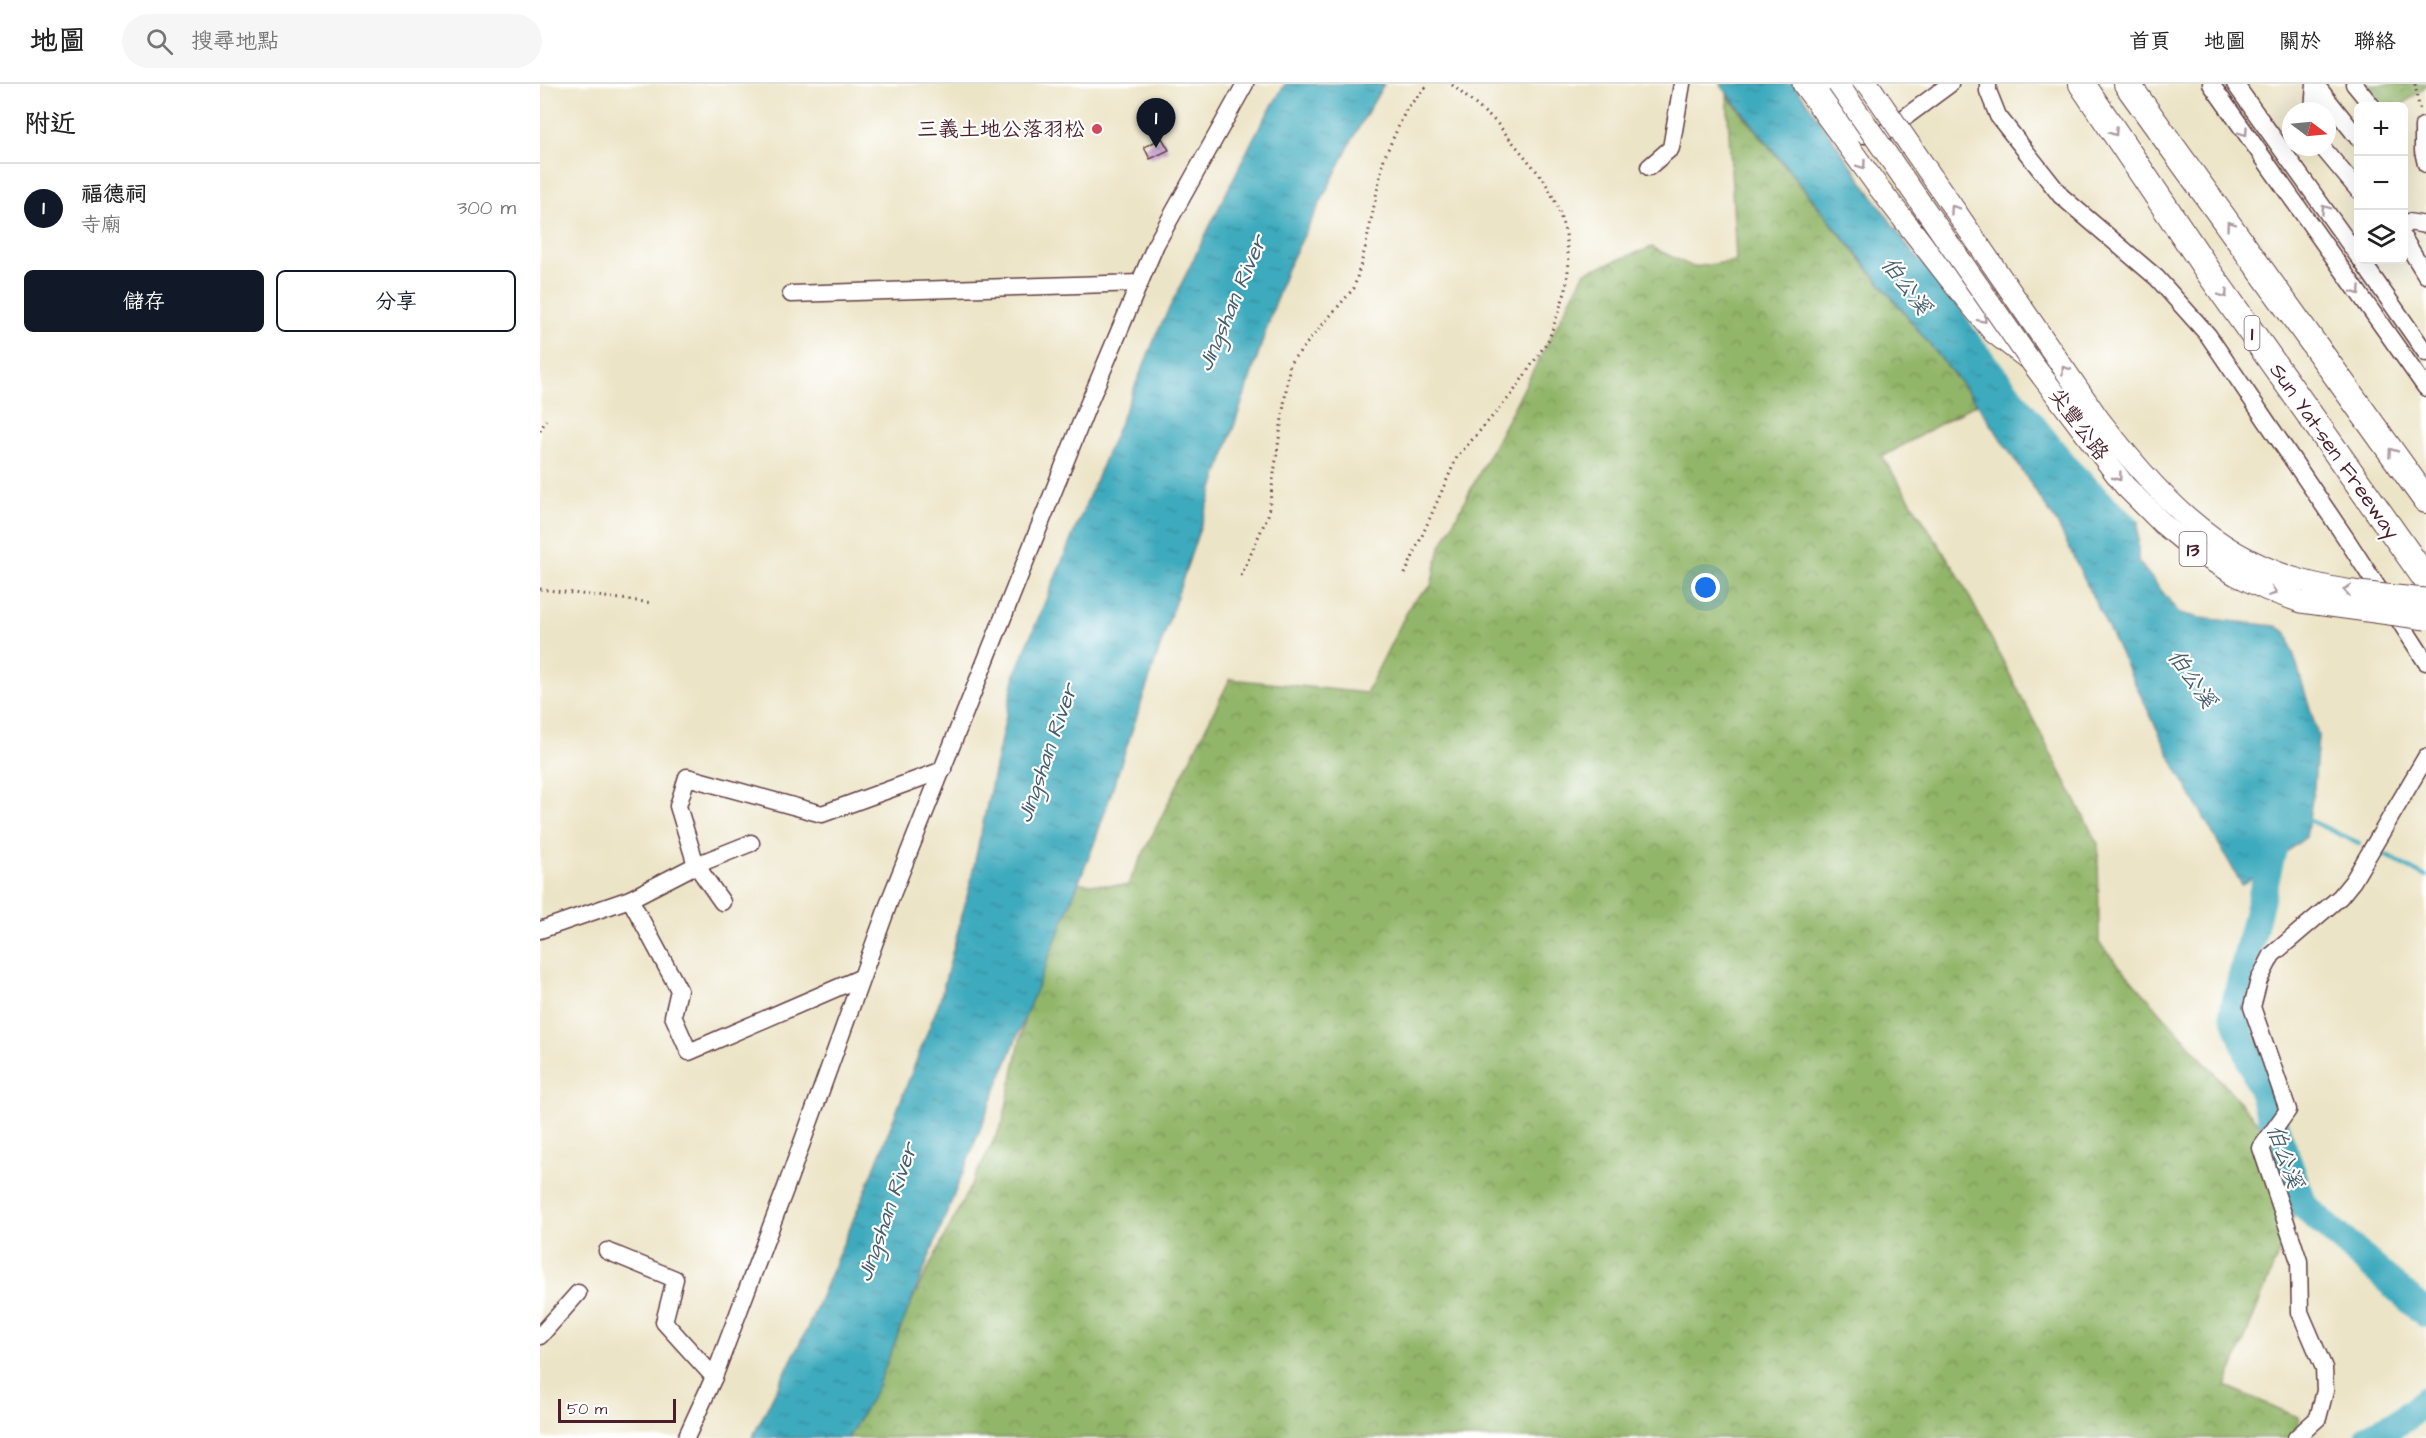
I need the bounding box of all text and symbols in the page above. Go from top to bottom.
search box [122,14,542,68]
text: 地圖 [30,22,86,61]
icon: search [143,25,176,58]
text: 搜尋地點 [191,26,279,57]
text: 首頁 [2129,27,2171,56]
text: 地圖 [2204,27,2246,56]
text: 關於 [2279,27,2321,56]
text: 聯絡 [2354,27,2396,56]
pin: 1 [1136,98,1176,148]
north arrow [2282,102,2336,156]
map controls [2354,102,2408,264]
button: + [2354,102,2408,156]
text: 附近 [24,106,76,142]
place label: 三義土地公落羽松 [917,115,1085,144]
marker: 三義土地公落羽松 [1090,122,1104,136]
one-way arrow [2237,125,2248,136]
one-way arrow [2107,126,2118,137]
button: − [2354,156,2408,210]
one-way arrow [1855,159,1866,170]
text: 福德祠 [81,179,147,210]
text: 1 [42,194,45,222]
text: 300 m [457,194,516,222]
one-way arrow [2321,204,2332,215]
one-way arrow [1950,205,1961,216]
button: layers [2354,210,2408,264]
text: 寺廟 [81,211,121,239]
one-way arrow [2226,221,2237,232]
water label: Jingshan River [1190,228,1277,377]
water label: 伯公溪 [1874,250,1939,322]
button: 儲存 [24,270,264,332]
button: 分享 [276,270,516,332]
one-way arrow [2350,285,2361,296]
one-way arrow [2217,287,2228,298]
one-way arrow [1975,312,1986,323]
road number: 1 [2244,316,2260,350]
street label: Sun Yat-sen Freeway [2261,357,2407,547]
one-way arrow [2061,365,2072,376]
street label: 尖豐公路 [2042,382,2115,467]
one-way arrow [2388,448,2399,459]
one-way arrow [2111,470,2122,481]
road number: 13 [2180,532,2206,566]
your location [1691,573,1720,602]
one-way arrow [2342,584,2352,597]
one-way arrow [2267,585,2278,597]
water label: 伯公溪 [2160,643,2224,716]
water label: Jingshan River [1009,677,1088,827]
water label: 伯公溪 [2259,1120,2311,1194]
water label: Jingshan River [849,1136,928,1286]
scale bar [558,1396,676,1424]
text: 50 m [567,1398,607,1420]

